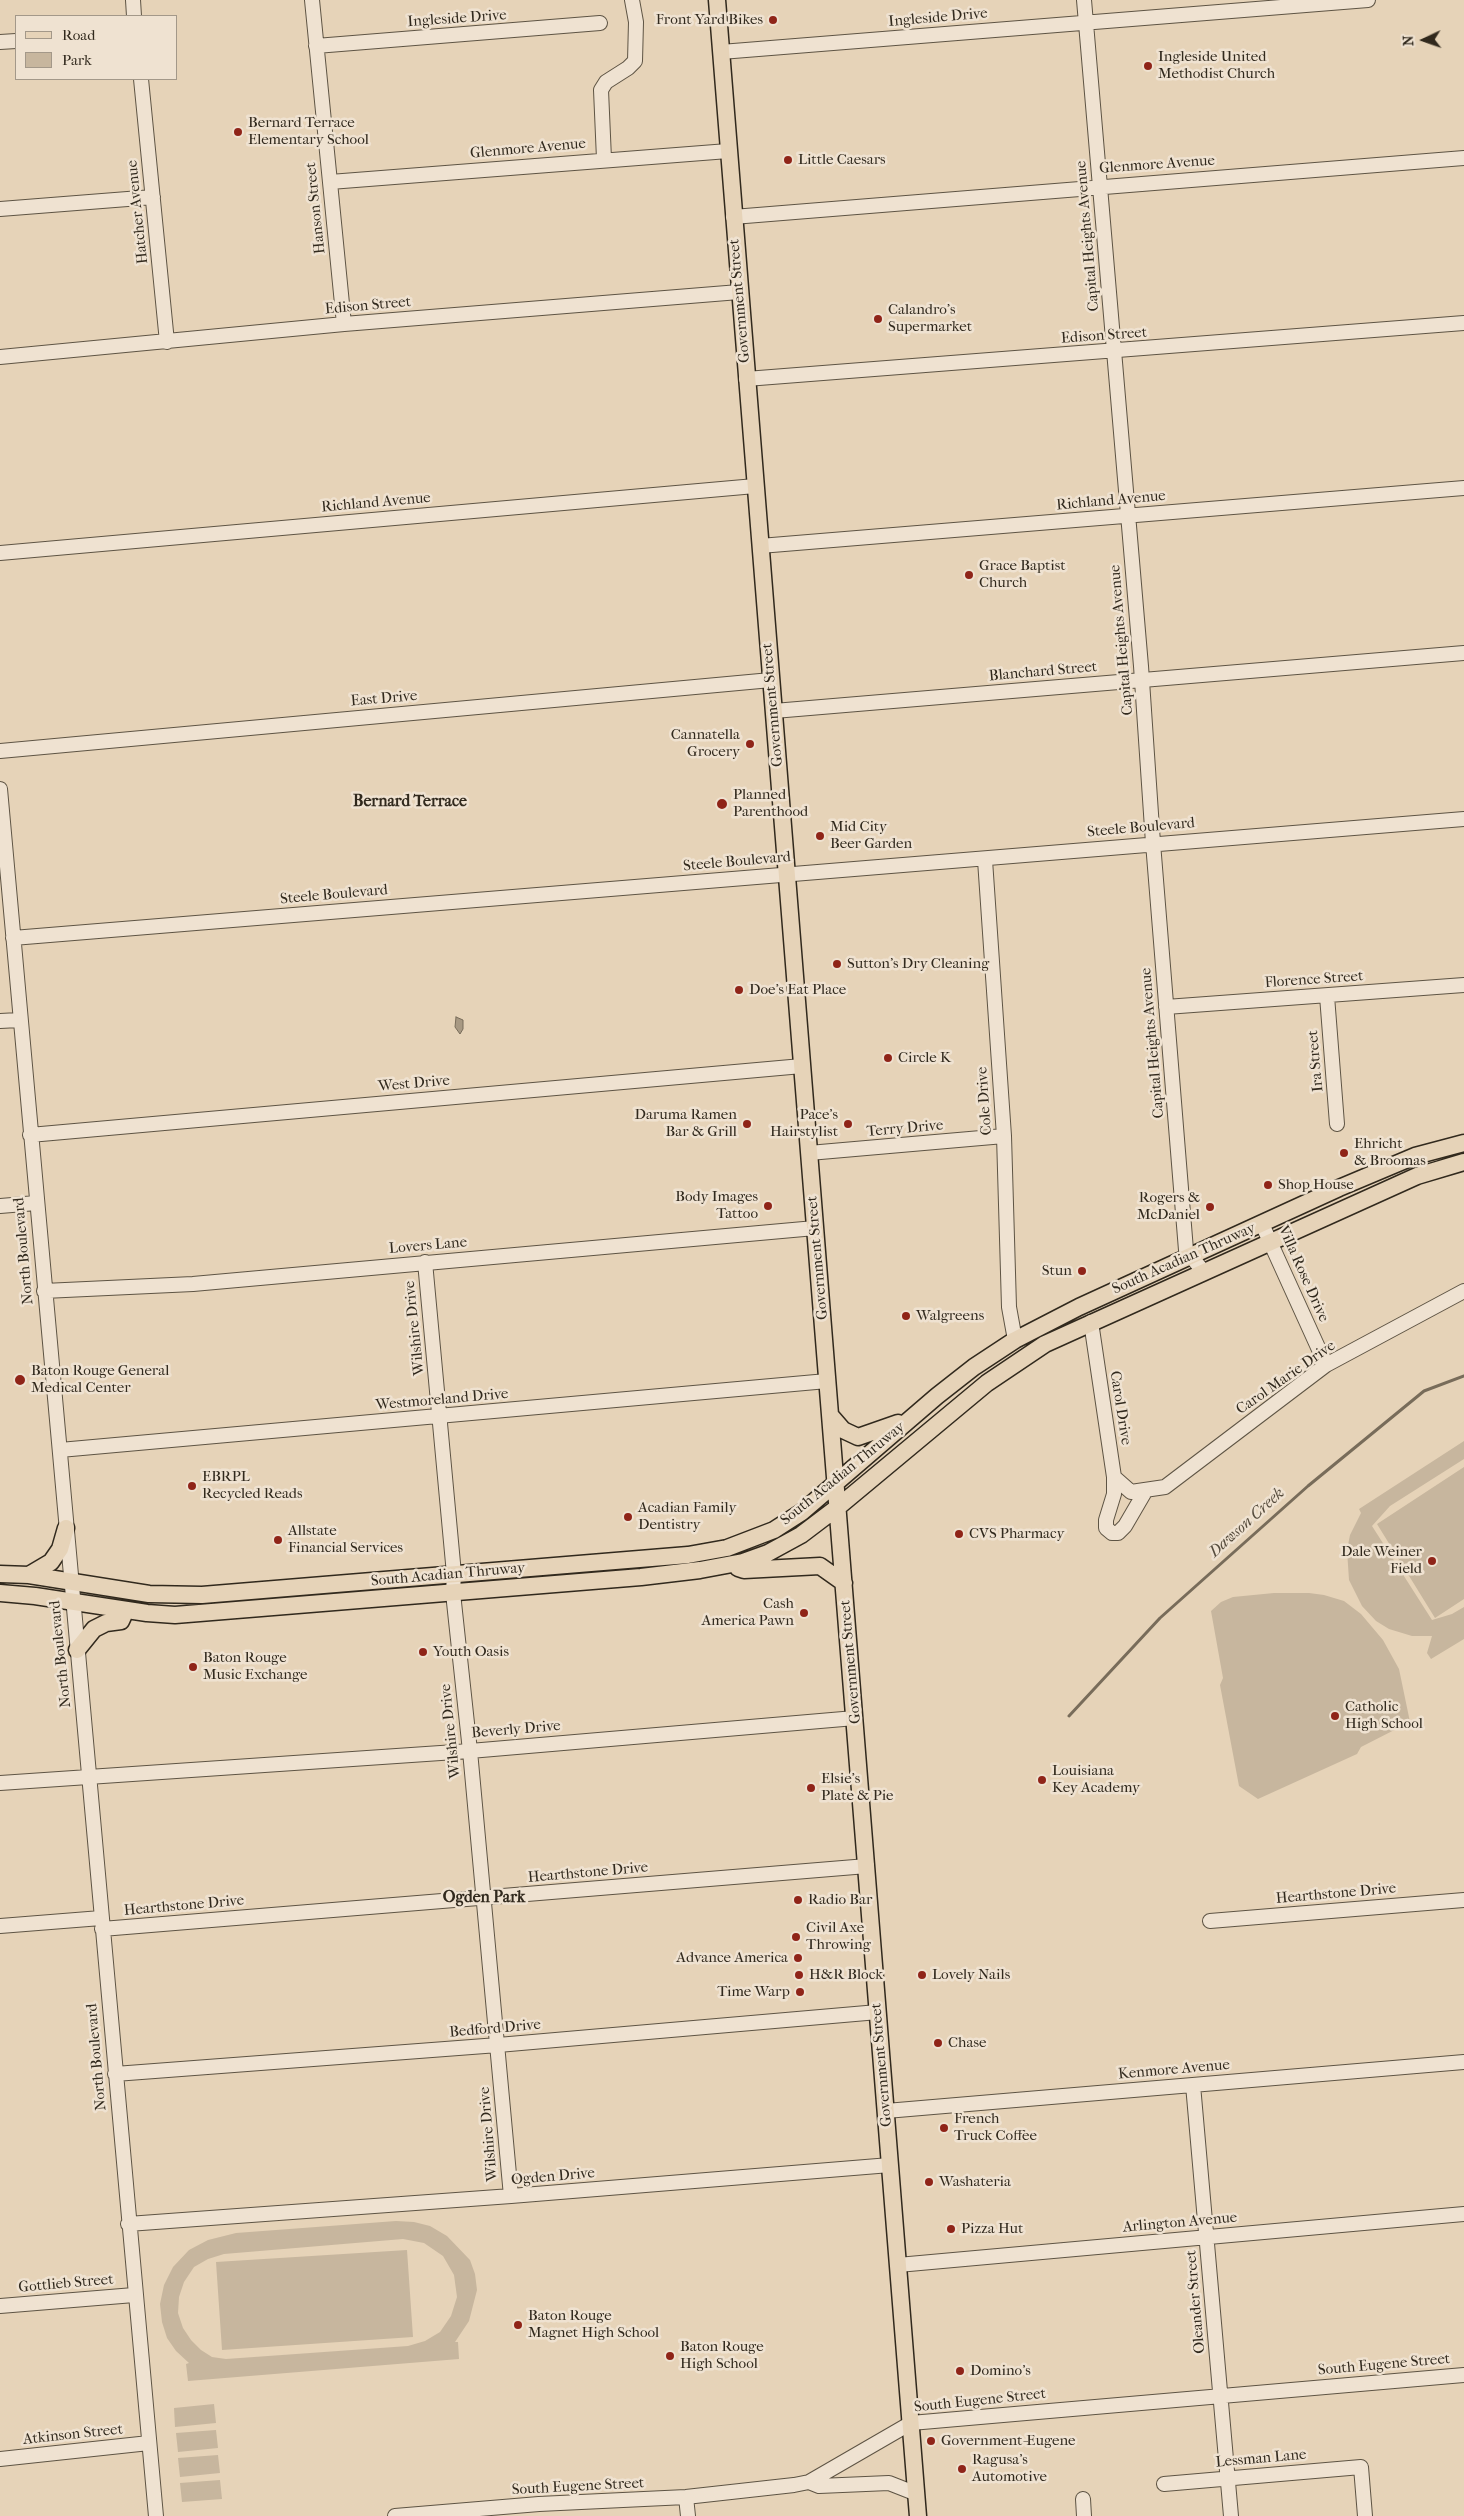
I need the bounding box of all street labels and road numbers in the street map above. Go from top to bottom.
street label: Ingleside Drive [888,5,988,31]
street label: Ingleside Drive [407,7,507,31]
street label: Glenmore Avenue [469,135,587,163]
street label: Glenmore Avenue [1098,152,1216,178]
street label: Hatcher Avenue [124,159,152,265]
street label: Capital Heights Avenue [1072,160,1104,312]
street label: Hanson Street [302,161,330,255]
street label: Government Street [726,238,754,364]
street label: Edison Street [324,293,412,319]
street label: Edison Street [1060,324,1148,348]
street label: Richland Avenue [1056,487,1166,515]
street label: Richland Avenue [321,489,431,517]
street label: Capital Heights Avenue [1106,564,1138,716]
street label: Government Street [759,642,787,768]
street label: Blanchard Street [988,658,1098,686]
street label: East Drive [350,687,418,711]
street label: Steele Boulevard [1086,814,1196,842]
street label: Steele Boulevard [682,848,792,876]
street label: Steele Boulevard [279,881,389,909]
street label: Capital Heights Avenue [1137,967,1169,1119]
street label: Florence Street [1264,968,1364,992]
street label: Ira Street [1304,1029,1328,1093]
street label: Cole Drive [974,1066,996,1136]
street label: West Drive [377,1072,451,1096]
street label: Terry Drive [866,1117,944,1141]
street label: Government Street [804,1195,832,1321]
street label: North Boulevard [10,1197,38,1305]
street label: South Acadian Thruway [1110,1219,1258,1299]
street label: Villa Rose Drive [1274,1223,1332,1325]
street label: Lovers Lane [388,1234,468,1258]
street label: Wilshire Drive [401,1280,429,1376]
street label: Carol Marie Drive [1233,1337,1339,1419]
street label: Carol Drive [1105,1370,1135,1446]
street label: Westmoreland Drive [375,1385,509,1415]
street label: South Acadian Thruway [777,1418,909,1530]
street label: South Acadian Thruway [370,1559,526,1591]
street label: North Boulevard [46,1599,76,1709]
street label: Government Street [837,1599,865,1725]
street label: Wilshire Drive [437,1683,465,1779]
street label: Beverly Drive [471,1717,561,1743]
street label: Hearthstone Drive [527,1859,649,1887]
street label: Hearthstone Drive [1275,1880,1397,1908]
street label: Hearthstone Drive [123,1892,245,1920]
street label: Government Street [868,2002,896,2128]
street label: North Boulevard [83,2003,111,2111]
street label: Bedford Drive [449,2016,541,2042]
street label: Kenmore Avenue [1117,2056,1231,2084]
street label: Wilshire Drive [476,2086,502,2182]
street label: Ogden Drive [510,2164,596,2190]
street label: Arlington Avenue [1122,2209,1238,2237]
street label: Oleander Street [1183,2250,1209,2354]
street label: Gottlieb Street [18,2271,114,2297]
street label: South Eugene Street [1317,2350,1451,2380]
street label: South Eugene Street [913,2385,1047,2417]
street label: Atkinson Street [22,2421,124,2449]
street label: Lessman Lane [1215,2446,1307,2472]
street label: South Eugene Street [511,2475,645,2499]

